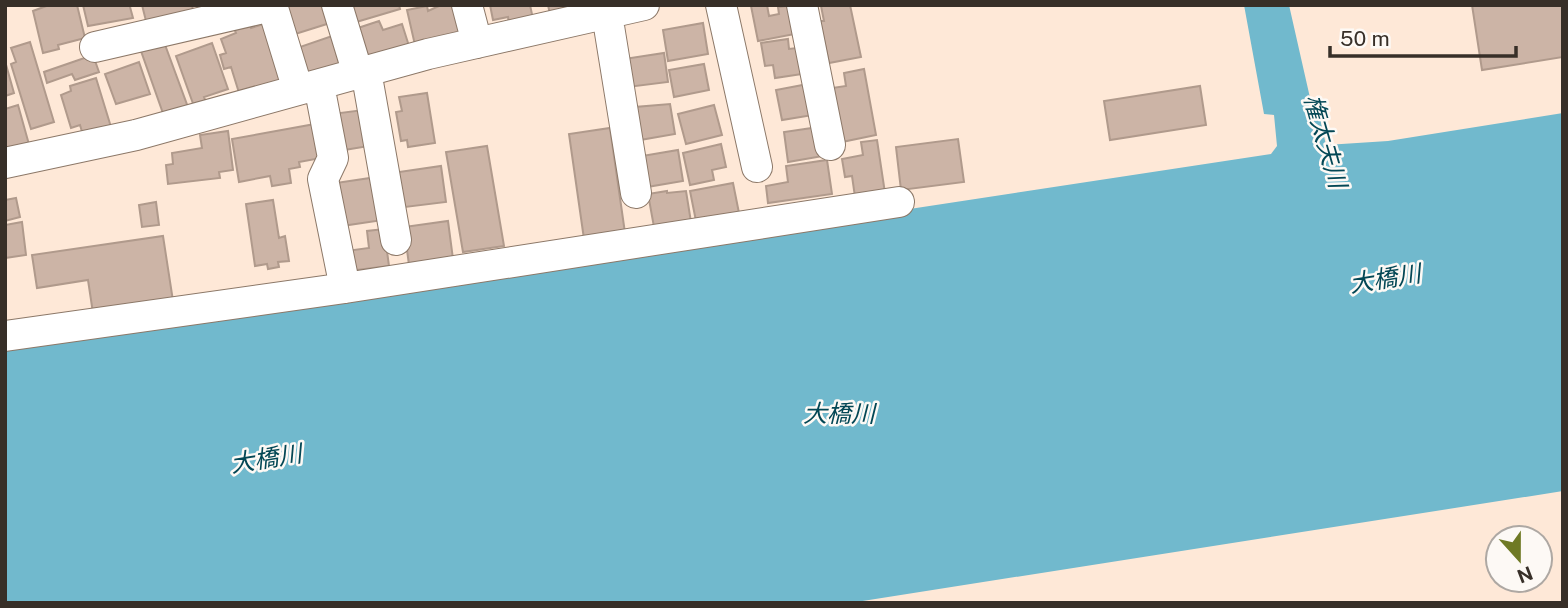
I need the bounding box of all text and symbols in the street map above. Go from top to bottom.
scale bar [1330,14,1516,58]
text: 50 m [1340,26,1390,51]
water label: 権太夫川 [1299,91,1354,194]
water label: 大橋川 [1347,258,1426,297]
water label: 大橋川 [803,399,878,427]
water label: 大橋川 [228,438,307,477]
north arrow [1484,524,1554,594]
text: N [1514,562,1536,588]

